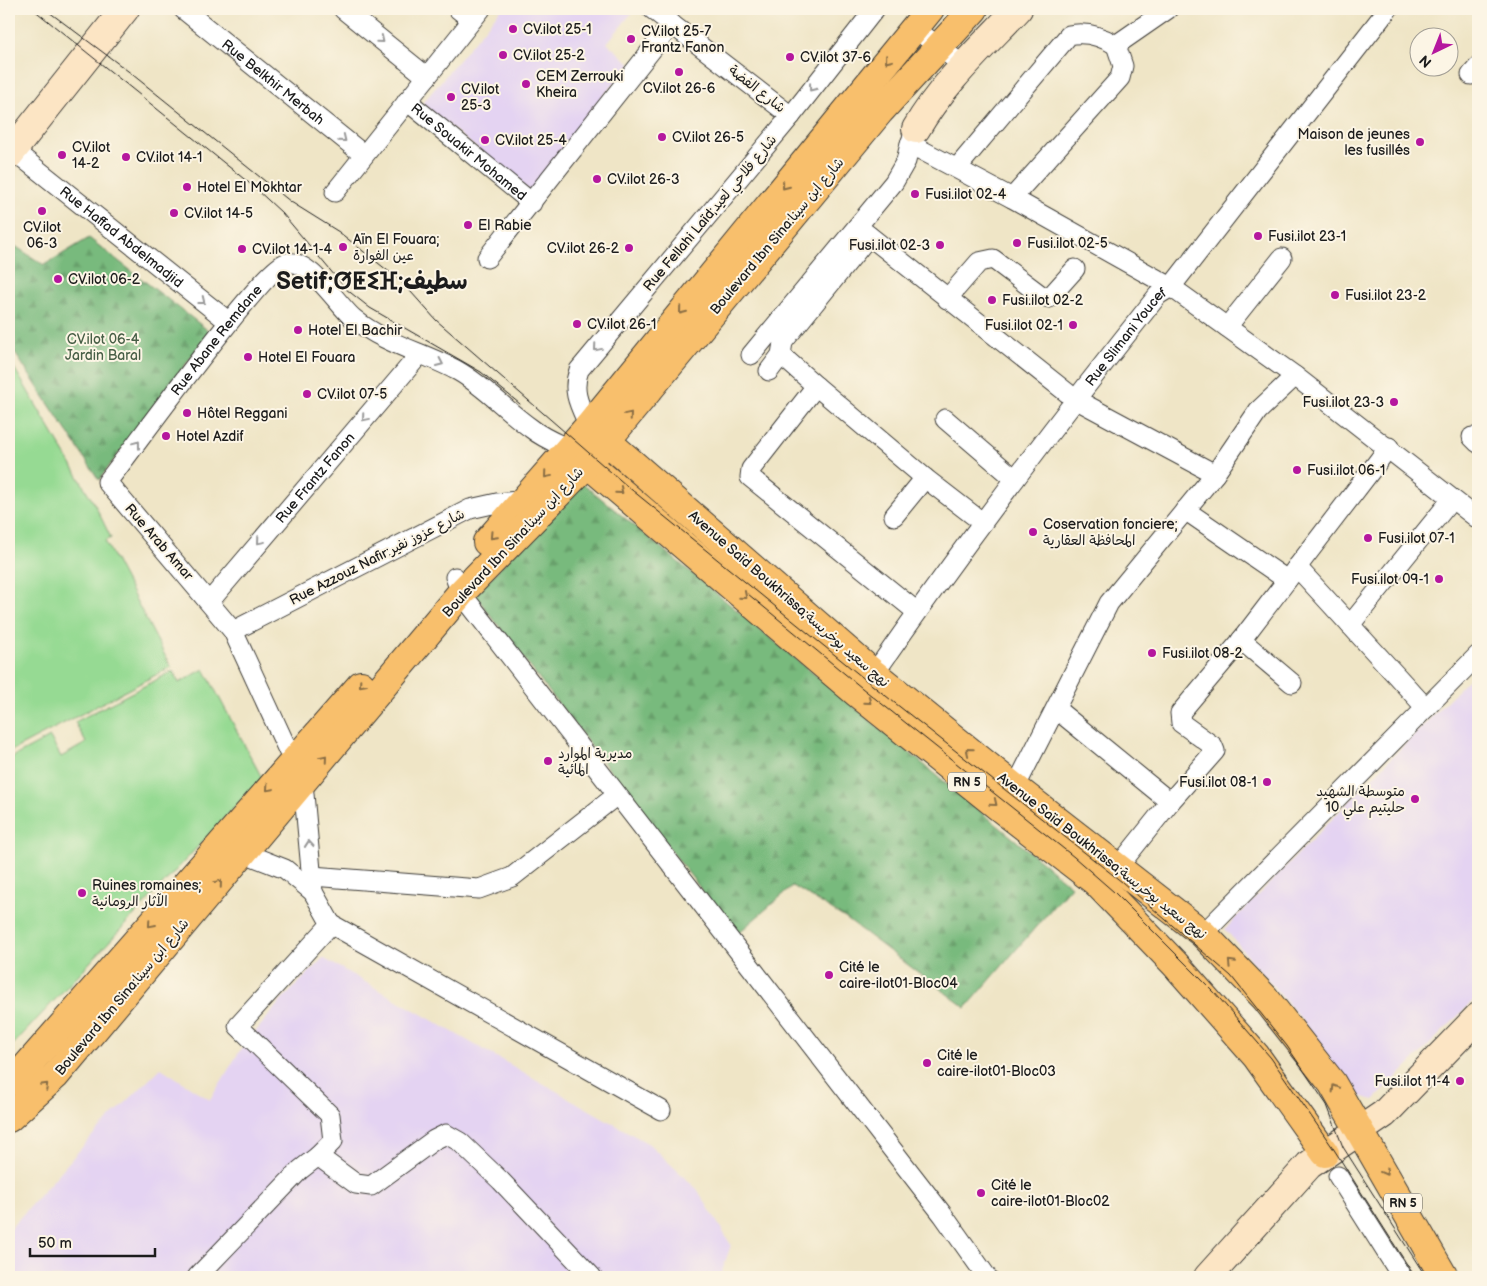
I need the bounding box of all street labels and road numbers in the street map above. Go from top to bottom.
street label: Rue Belkhir Merbah [219,35,328,128]
street label: شارع الفضة [725,62,789,117]
street label: Rue Souakir Mohamed [408,99,530,204]
street label: Rue Fellahi Laïd;شارع فلاحي لعيد [640,131,783,297]
street label: Boulevard Ibn Sina:شارع ابن سينا [706,154,848,318]
street label: Rue Haffad Abdelmadjid [57,182,187,291]
street label: Rue Abane Remdane [167,281,265,399]
street label: Rue Slimani Youcef [1081,283,1170,389]
street label: Rue Frantz Fanon [272,429,358,526]
street label: Boulevard Ibn Sina:شارع ابن سينا [439,463,588,621]
street label: Rue Arab Amar [121,500,197,584]
street label: Rue Azzouz Nafir;شارع عزوز نفير [287,505,468,610]
street label: Avenue Saïd Boukhrissa;نهج سعيد بوخريسة [684,507,893,692]
street label: Avenue Saïd Boukhrissa;نهج سعيد بوخريسة [993,769,1210,944]
road number: RN 5 [948,772,986,792]
street label: Boulevard Ibn Sina:شارع ابن سينا [51,915,193,1079]
road number: RN 5 [1384,1194,1422,1212]

